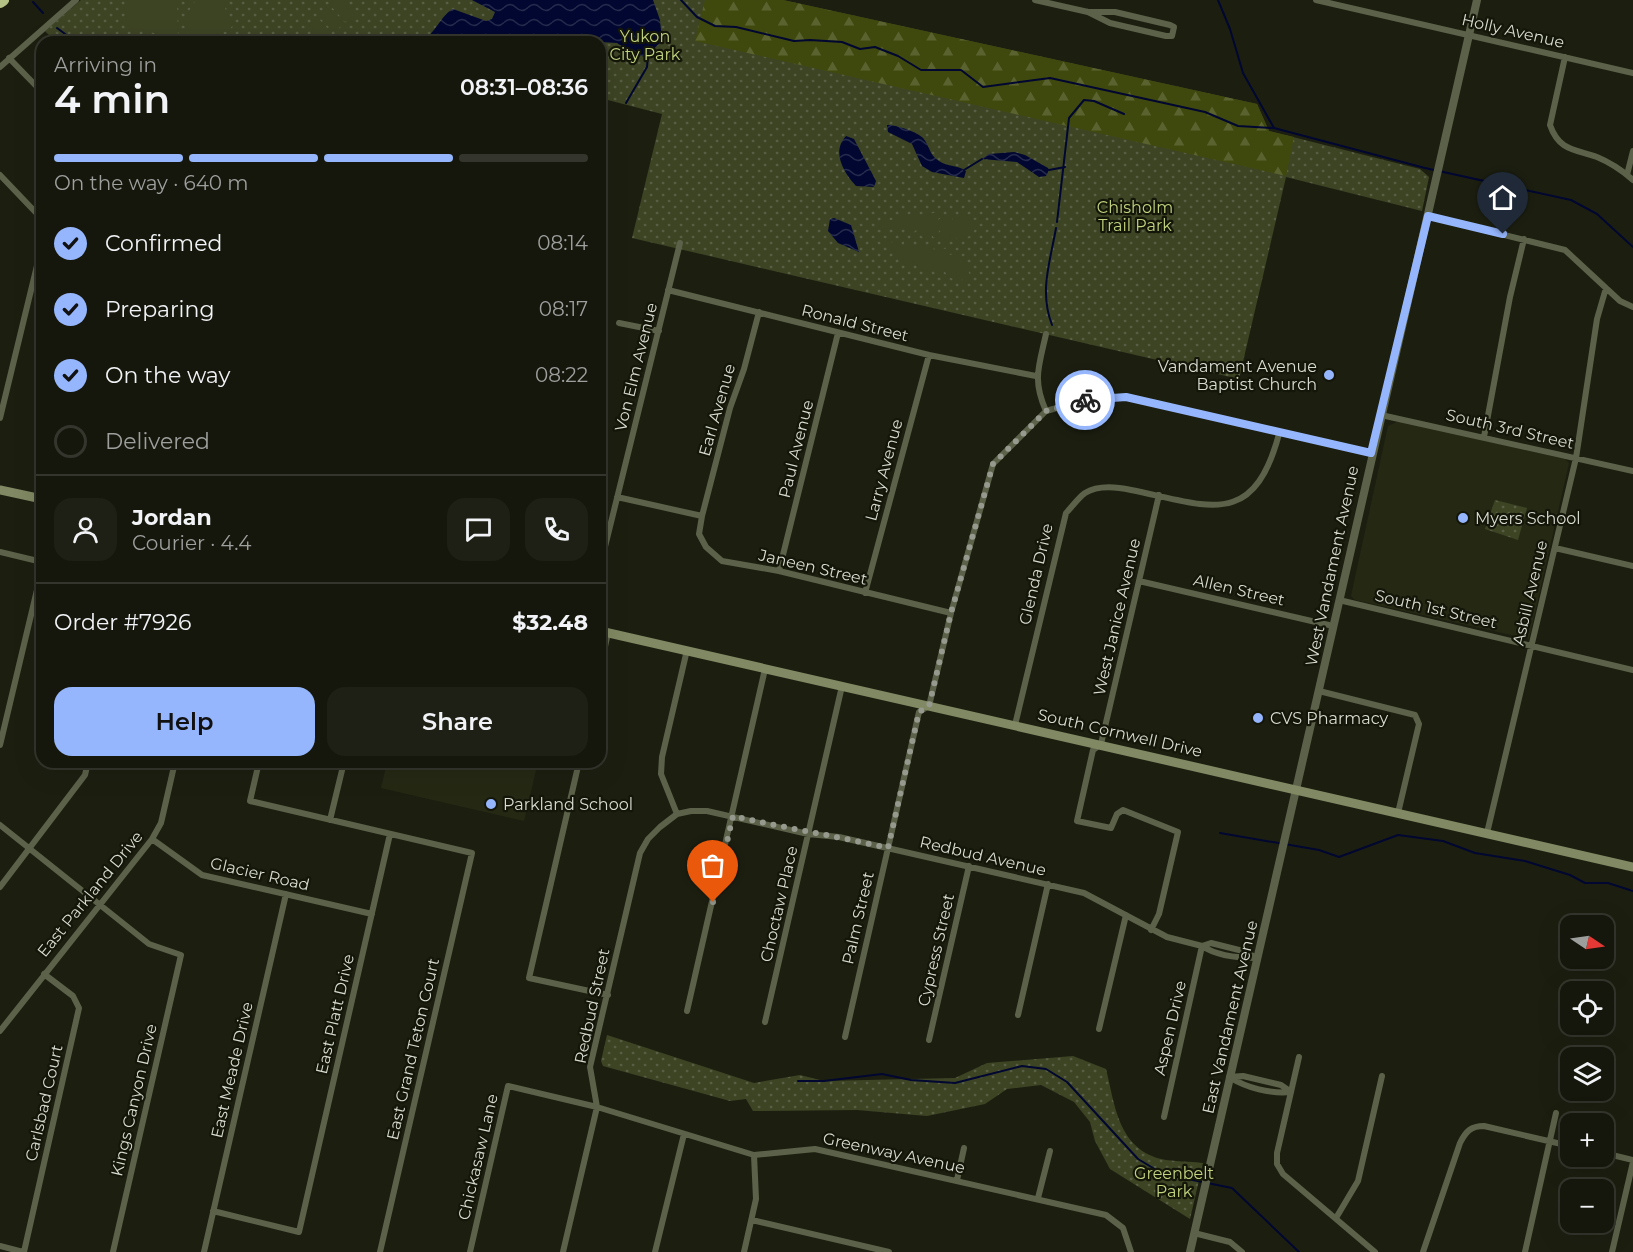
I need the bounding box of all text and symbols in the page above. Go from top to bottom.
street label: Holly Avenue [1460,10,1566,52]
park label: Yukon City Park [610,27,681,64]
text: Arriving in [54,53,157,77]
text: 08:31–08:36 [460,74,588,101]
text: 4 min [54,75,170,123]
text: On the way · 640 m [54,171,249,195]
pin [1477,172,1528,234]
icon: home [1486,181,1519,214]
park label: Chisholm Trail Park [1097,198,1173,235]
icon: check [54,227,87,260]
text: Confirmed [105,230,222,257]
text: 08:14 [537,231,588,255]
icon: check [54,293,87,326]
text: Preparing [105,296,214,323]
text: 08:17 [539,297,588,321]
street label: Von Elm Avenue [611,301,661,433]
street label: Ronald Street [800,301,911,346]
place label: Vandament Avenue Baptist Church [1158,357,1317,394]
icon: check [54,359,87,392]
text: On the way [105,362,230,389]
street label: Earl Avenue [695,362,739,458]
text: 08:22 [535,363,588,387]
marker: Vandament Avenue Baptist Church [1322,368,1336,382]
courier [1055,370,1115,430]
icon: bike [1069,384,1102,417]
street label: Paul Avenue [775,398,817,500]
street label: South 3rd Street [1444,405,1576,453]
street label: Larry Avenue [861,417,907,523]
text: Delivered [105,428,210,455]
street label: West Vandament Avenue [1301,464,1363,668]
button: person [54,498,117,561]
button: chat [447,498,510,561]
button: phone [525,498,588,561]
text: Jordan [132,504,212,531]
place label: Myers School [1475,509,1581,528]
marker: Myers School [1456,511,1470,525]
street label: Glenda Drive [1015,521,1057,627]
text: Courier · 4.4 [132,531,251,555]
street label: West Janice Avenue [1090,537,1144,697]
street label: Asbill Avenue [1509,538,1551,648]
street label: Janeen Street [756,545,870,589]
street label: Allen Street [1191,570,1287,610]
street label: South 1st Street [1373,586,1499,632]
text: Order #7926 [54,609,191,636]
text: $32.48 [512,609,588,636]
button: Help [54,687,315,756]
button: Share [327,687,588,756]
street label: South Cornwell Drive [1036,705,1204,761]
place label: CVS Pharmacy [1270,709,1389,728]
marker: CVS Pharmacy [1251,711,1265,725]
place label: Parkland School [503,795,633,814]
marker: Parkland School [484,797,498,811]
street label: East Parkland Drive [33,827,147,961]
street label: Redbud Avenue [918,832,1048,880]
pin [687,840,738,902]
street label: Choctaw Place [756,844,802,964]
icon: bag [696,849,729,882]
street label: Glacier Road [208,853,312,895]
street label: Palm Street [838,869,878,966]
street label: Cypress Street [914,891,958,1008]
north arrow [1560,915,1614,969]
map controls [1560,915,1614,1233]
street label: East Vandament Avenue [1198,918,1262,1116]
street label: Redbud Street [571,946,614,1065]
street label: East Platt Drive [312,952,358,1076]
street label: East Grand Teton Court [383,956,443,1142]
street label: Aspen Drive [1150,979,1190,1077]
button: locate [1560,981,1614,1035]
street label: East Meade Drive [207,1000,257,1140]
street label: Kings Canyon Drive [107,1022,161,1178]
street label: Carlsbad Court [21,1042,67,1163]
button: layers [1560,1047,1614,1101]
street label: Chickasaw Lane [454,1092,502,1222]
button: + [1560,1113,1614,1167]
street label: Greenway Avenue [821,1129,967,1177]
park label: Greenbelt Park [1134,1164,1214,1201]
button: − [1560,1179,1614,1233]

